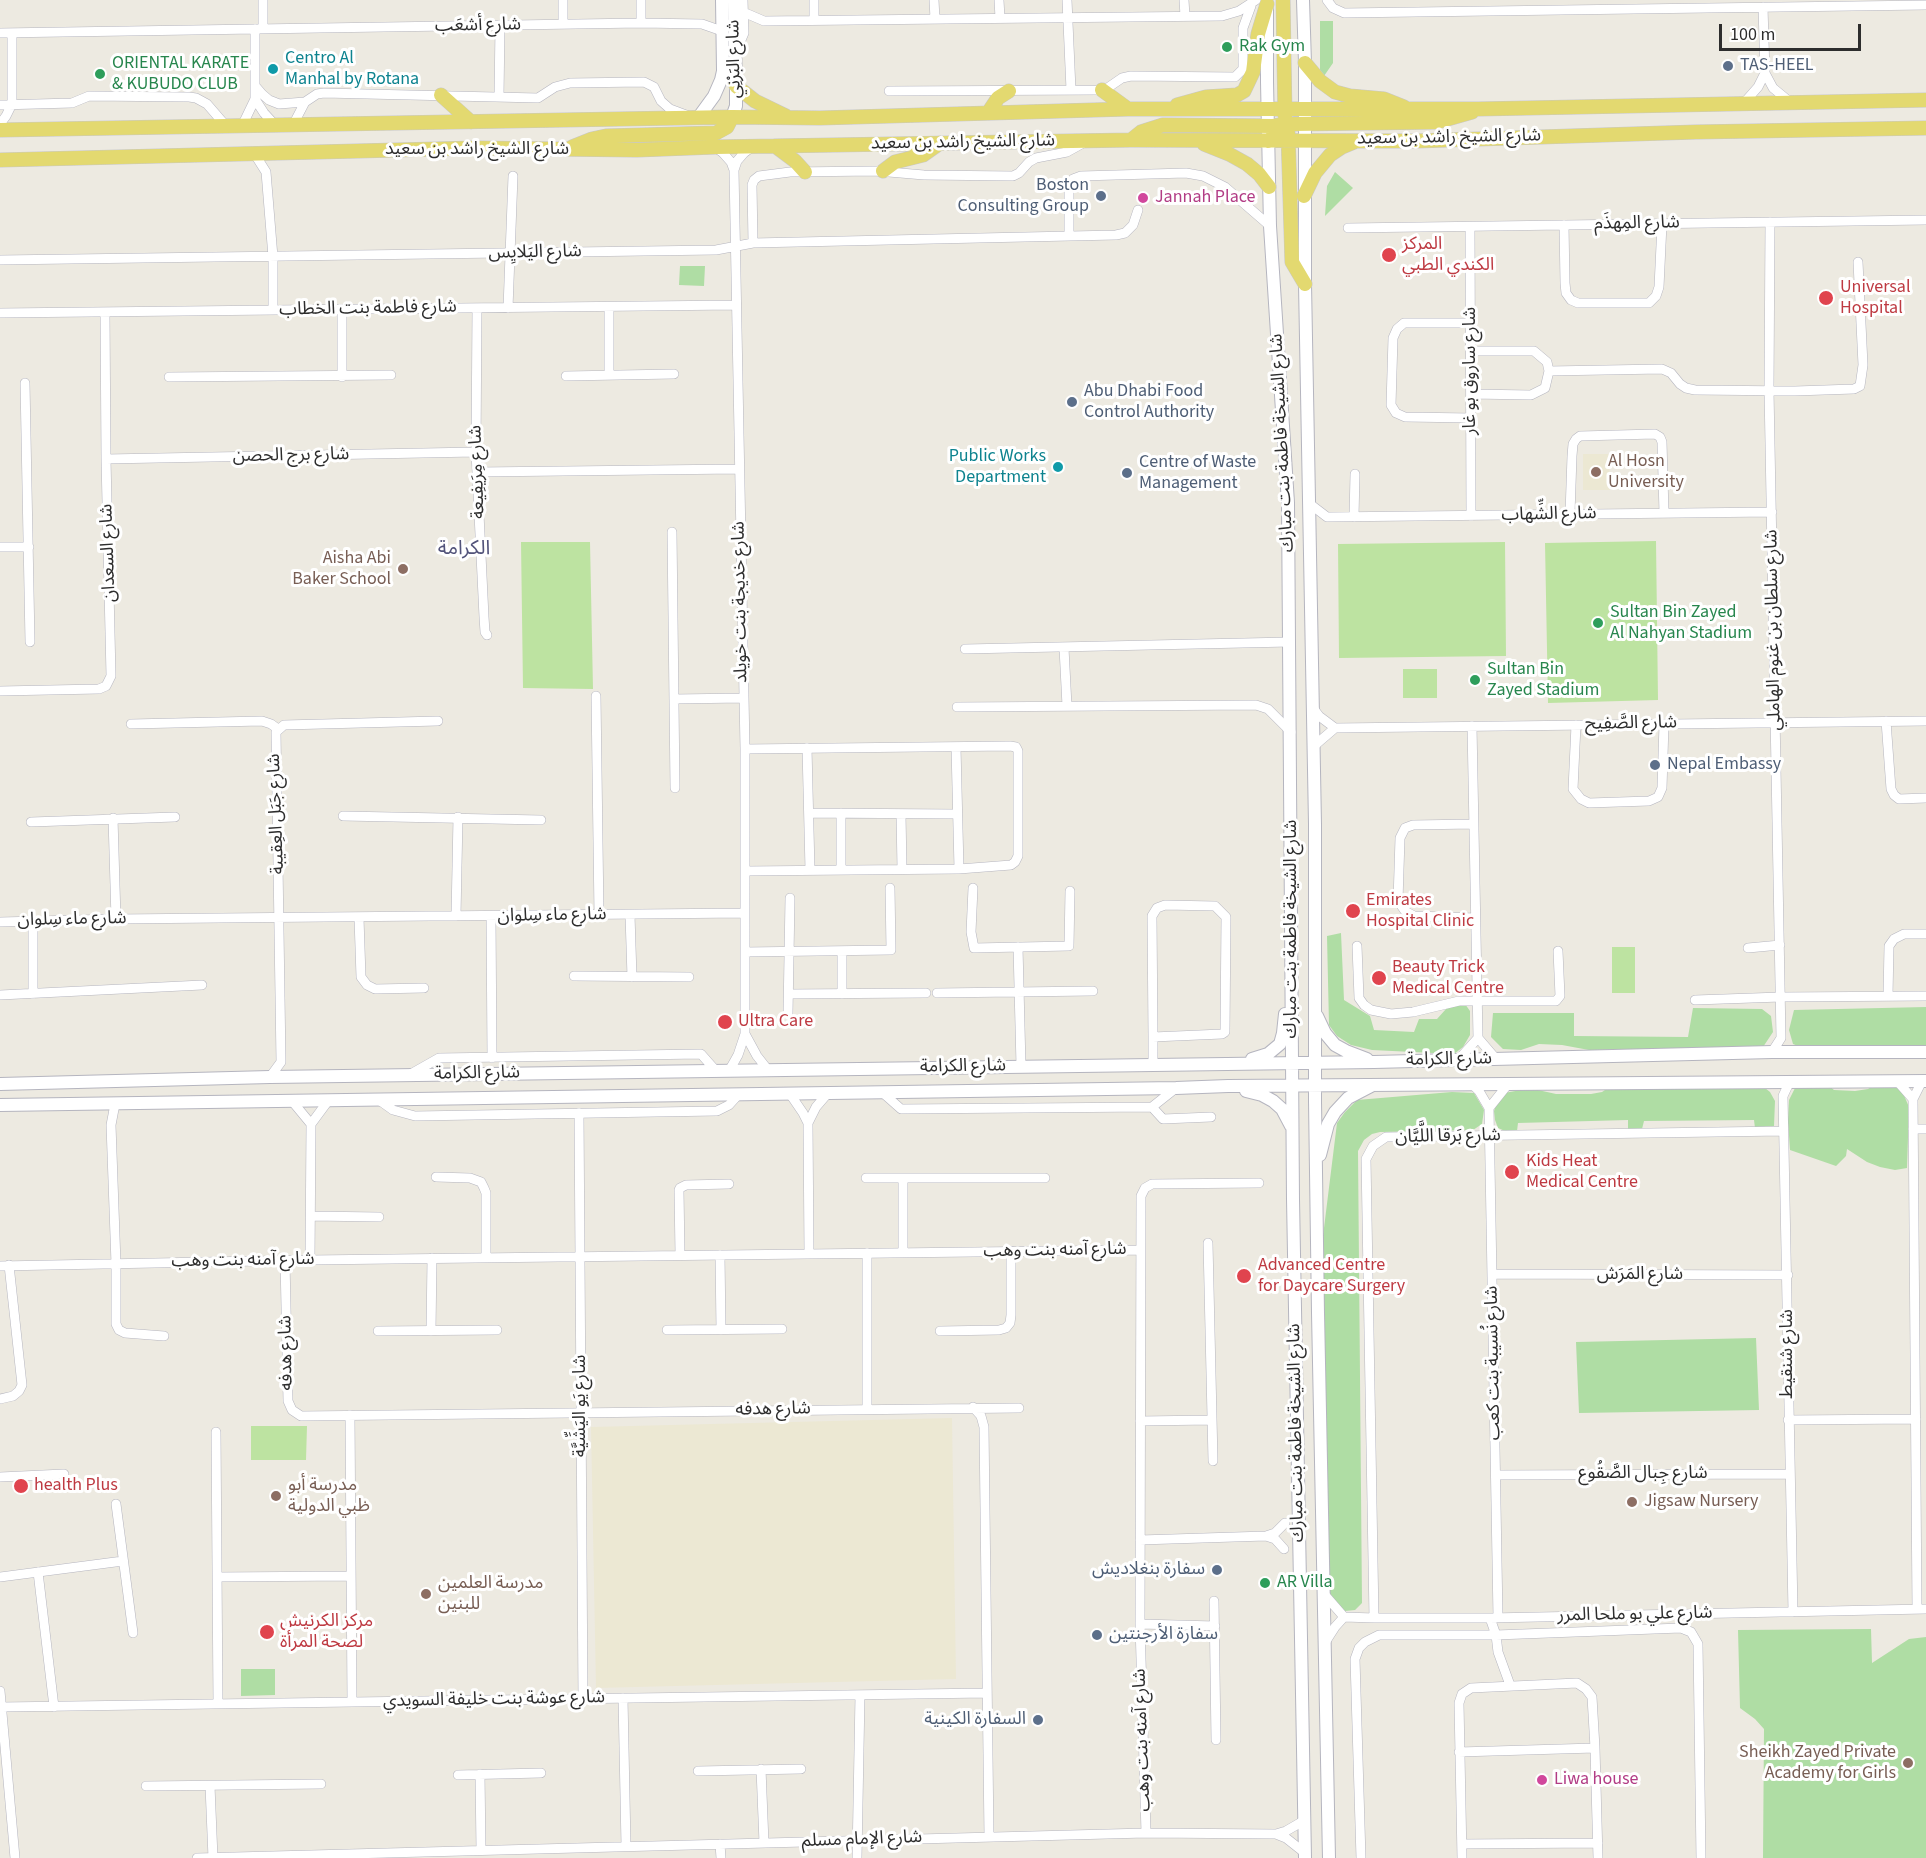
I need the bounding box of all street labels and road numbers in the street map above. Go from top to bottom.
street label: شارع أشعَب [435,14,521,38]
street label: شارع البَرْنِي [724,20,746,98]
street label: شارع الشيخ راشد بن سعيد [1357,126,1541,150]
street label: شارع الشيخ راشد بن سعيد [871,131,1055,155]
street label: شارع الشيخ راشد بن سعيد [385,139,569,161]
street label: شارع المِهذَم [1594,212,1680,236]
street label: شارع اليَلايِس [488,241,582,265]
street label: شارع فاطمة بنت الخطاب [279,297,457,321]
street label: شارع ساروق بو غار [1460,307,1482,435]
street label: شارع الشيخة فاطمة بنت مبارك [1266,333,1300,553]
street label: شارع مِرَيفِيعة [466,425,490,519]
street label: شارع برج الحصن [233,444,349,468]
street label: شارع السعدان [96,503,122,603]
street label: شارع الشِّهاب [1501,503,1597,527]
street label: شارع خديجة بنت خويلد [729,521,753,683]
street label: شارع سلطان بن غنوم الهاملي [1761,529,1787,731]
street label: شارع الصَّفِيح [1585,712,1677,736]
street label: شارع جَبَل العِقيبة [264,753,290,875]
street label: شارع الشيخة فاطمة بنت مبارك [1281,820,1303,1038]
street label: شارع ماء سِلوان [497,904,607,928]
street label: شارع ماء سِلوان [17,908,127,932]
street label: شارع الكرامة [1406,1048,1492,1072]
street label: شارع الكرامة [920,1055,1006,1079]
street label: شارع الكرامة [434,1062,520,1086]
street label: شارع بَرقا اللَّيَّان [1395,1125,1501,1149]
street label: شارع آمنه بنت وهب [983,1239,1127,1263]
street label: شارع آمنه بنت وهب [171,1249,315,1273]
street label: شارع المَرَش [1597,1264,1683,1286]
street label: شارع نُسيبة بنت كعب [1482,1285,1506,1441]
street label: شارع شنقيط [1777,1309,1799,1399]
street label: شارع هدفه [276,1315,298,1391]
street label: شارع الشيخة فاطمة بنت مبارك [1284,1323,1310,1543]
street label: شارع يَو اليَشِّيَّة [570,1355,592,1457]
street label: شارع هدفه [735,1399,811,1421]
street label: شارع جِبال الصَّقُوع [1578,1463,1708,1485]
street label: شارع علي بو ملحا المرر [1557,1603,1713,1627]
street label: شارع آمنه بنت وهب [1130,1668,1156,1812]
street label: شارع عوشة بنت خليفة السويدي [383,1687,605,1713]
street label: شارع الإمام مسلم [801,1827,923,1853]

